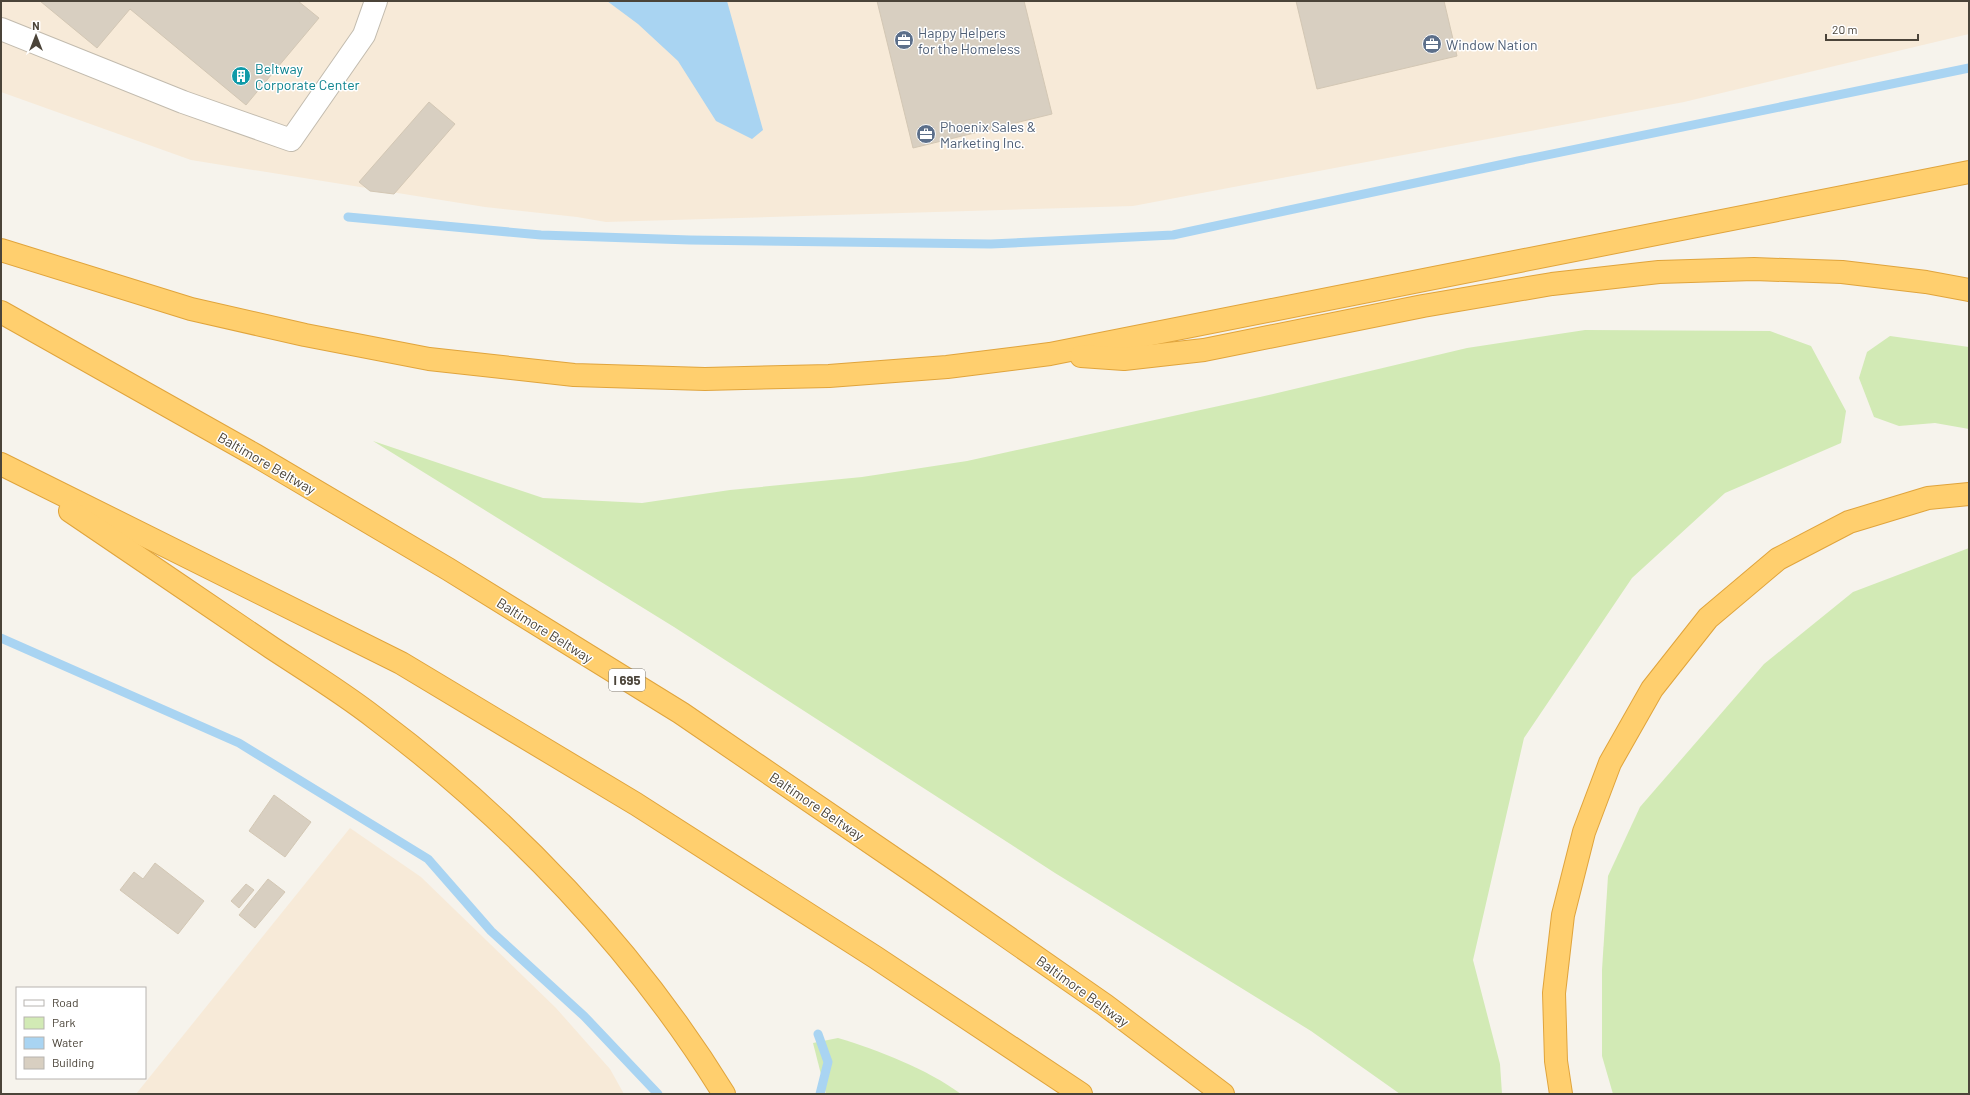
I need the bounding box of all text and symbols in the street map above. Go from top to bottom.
north arrow [16,16,56,56]
scale bar [1826,16,1918,42]
text: N [32,19,40,32]
text: 20 m [1832,22,1858,36]
place label: Happy Helpers for the Homeless [918,24,1020,57]
office icon: Happy Helpers for the Homeless [893,29,915,51]
office icon: Window Nation [1421,33,1443,55]
place label: Window Nation [1446,36,1538,53]
place label: Beltway Corporate Center [255,60,360,93]
building icon: Beltway Corporate Center [230,65,252,87]
place label: Phoenix Sales & Marketing Inc. [940,118,1036,151]
office icon: Phoenix Sales & Marketing Inc. [915,123,937,145]
street label: Baltimore Beltway [215,428,319,498]
street label: Baltimore Beltway [494,594,597,667]
road number: I 695 [609,669,645,691]
street label: Baltimore Beltway [767,768,868,844]
street label: Baltimore Beltway [1033,952,1133,1031]
legend [16,987,146,1079]
text: Road [52,995,79,1009]
text: Park [52,1015,76,1029]
text: Water [52,1035,84,1049]
text: Building [52,1055,94,1069]

